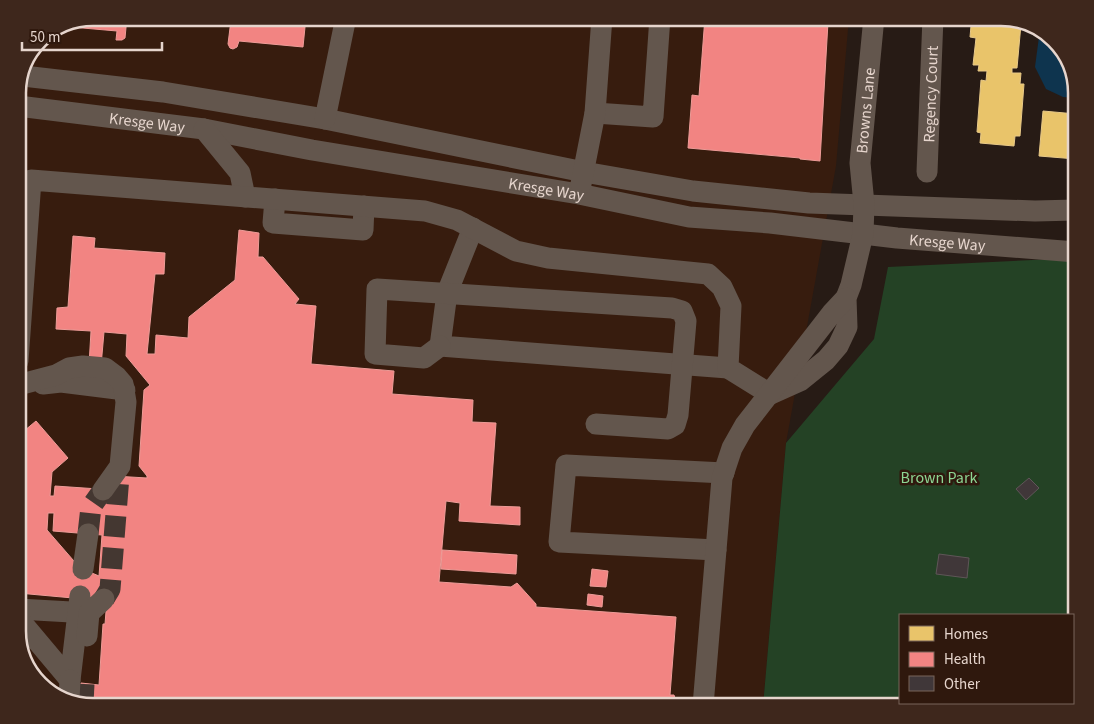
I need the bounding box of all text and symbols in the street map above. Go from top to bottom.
scale bar [22,20,162,52]
text: 50 m [30,27,60,48]
street label: Regency Court [918,45,944,143]
street label: Browns Lane [851,67,881,155]
street label: Kresge Way [108,107,187,139]
street label: Kresge Way [507,173,587,207]
street label: Kresge Way [908,229,987,257]
park label: Brown Park [901,467,977,489]
legend [899,614,1074,704]
text: Homes [944,624,988,645]
text: Health [944,649,986,670]
text: Other [944,674,981,695]

